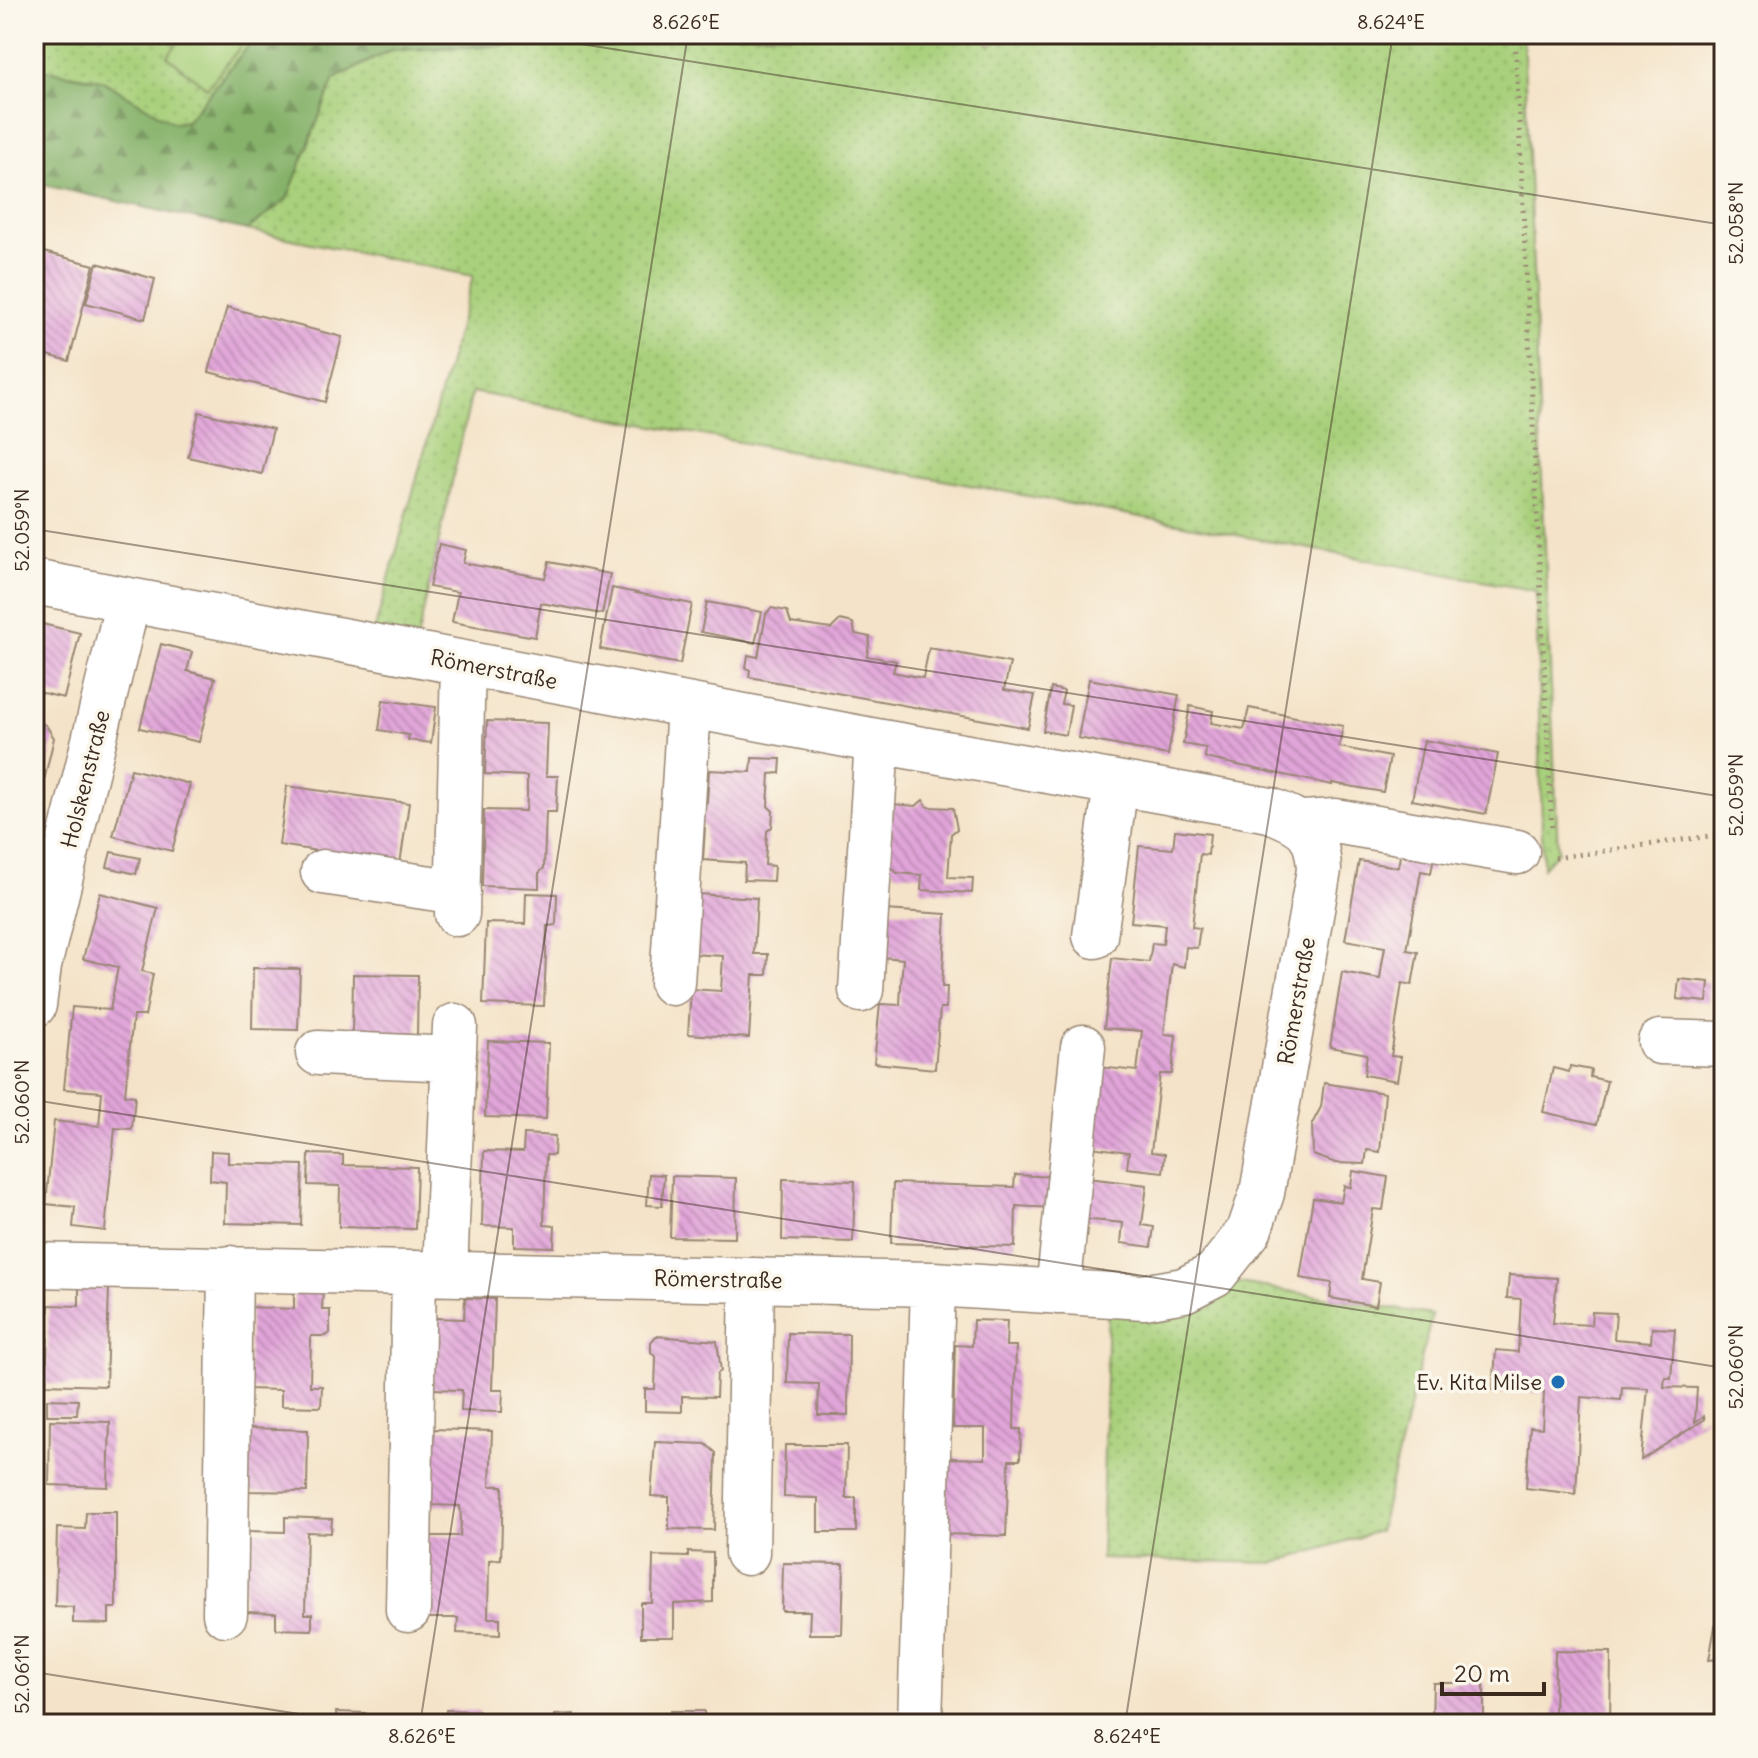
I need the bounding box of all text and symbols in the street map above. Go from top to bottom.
text: 8.626°E [652,9,720,34]
text: 8.624°E [1357,9,1425,34]
text: 52.058°N [1723,181,1748,265]
text: 52.059°N [9,488,34,572]
street label: Römerstraße [428,643,560,695]
street label: Holskenstraße [54,707,116,851]
text: 52.059°N [1723,753,1748,837]
street label: Römerstraße [1271,935,1321,1067]
text: 52.060°N [9,1060,34,1144]
street label: Römerstraße [653,1264,783,1294]
text: 52.060°N [1723,1325,1748,1409]
place label: Ev. Kita Milse [1416,1368,1542,1396]
marker: Ev. Kita Milse [1549,1373,1567,1391]
text: 52.061°N [9,1634,34,1714]
scale bar [1442,1646,1544,1696]
text: 20 m [1454,1658,1510,1688]
text: 8.626°E [388,1723,456,1748]
text: 8.624°E [1093,1723,1161,1748]

